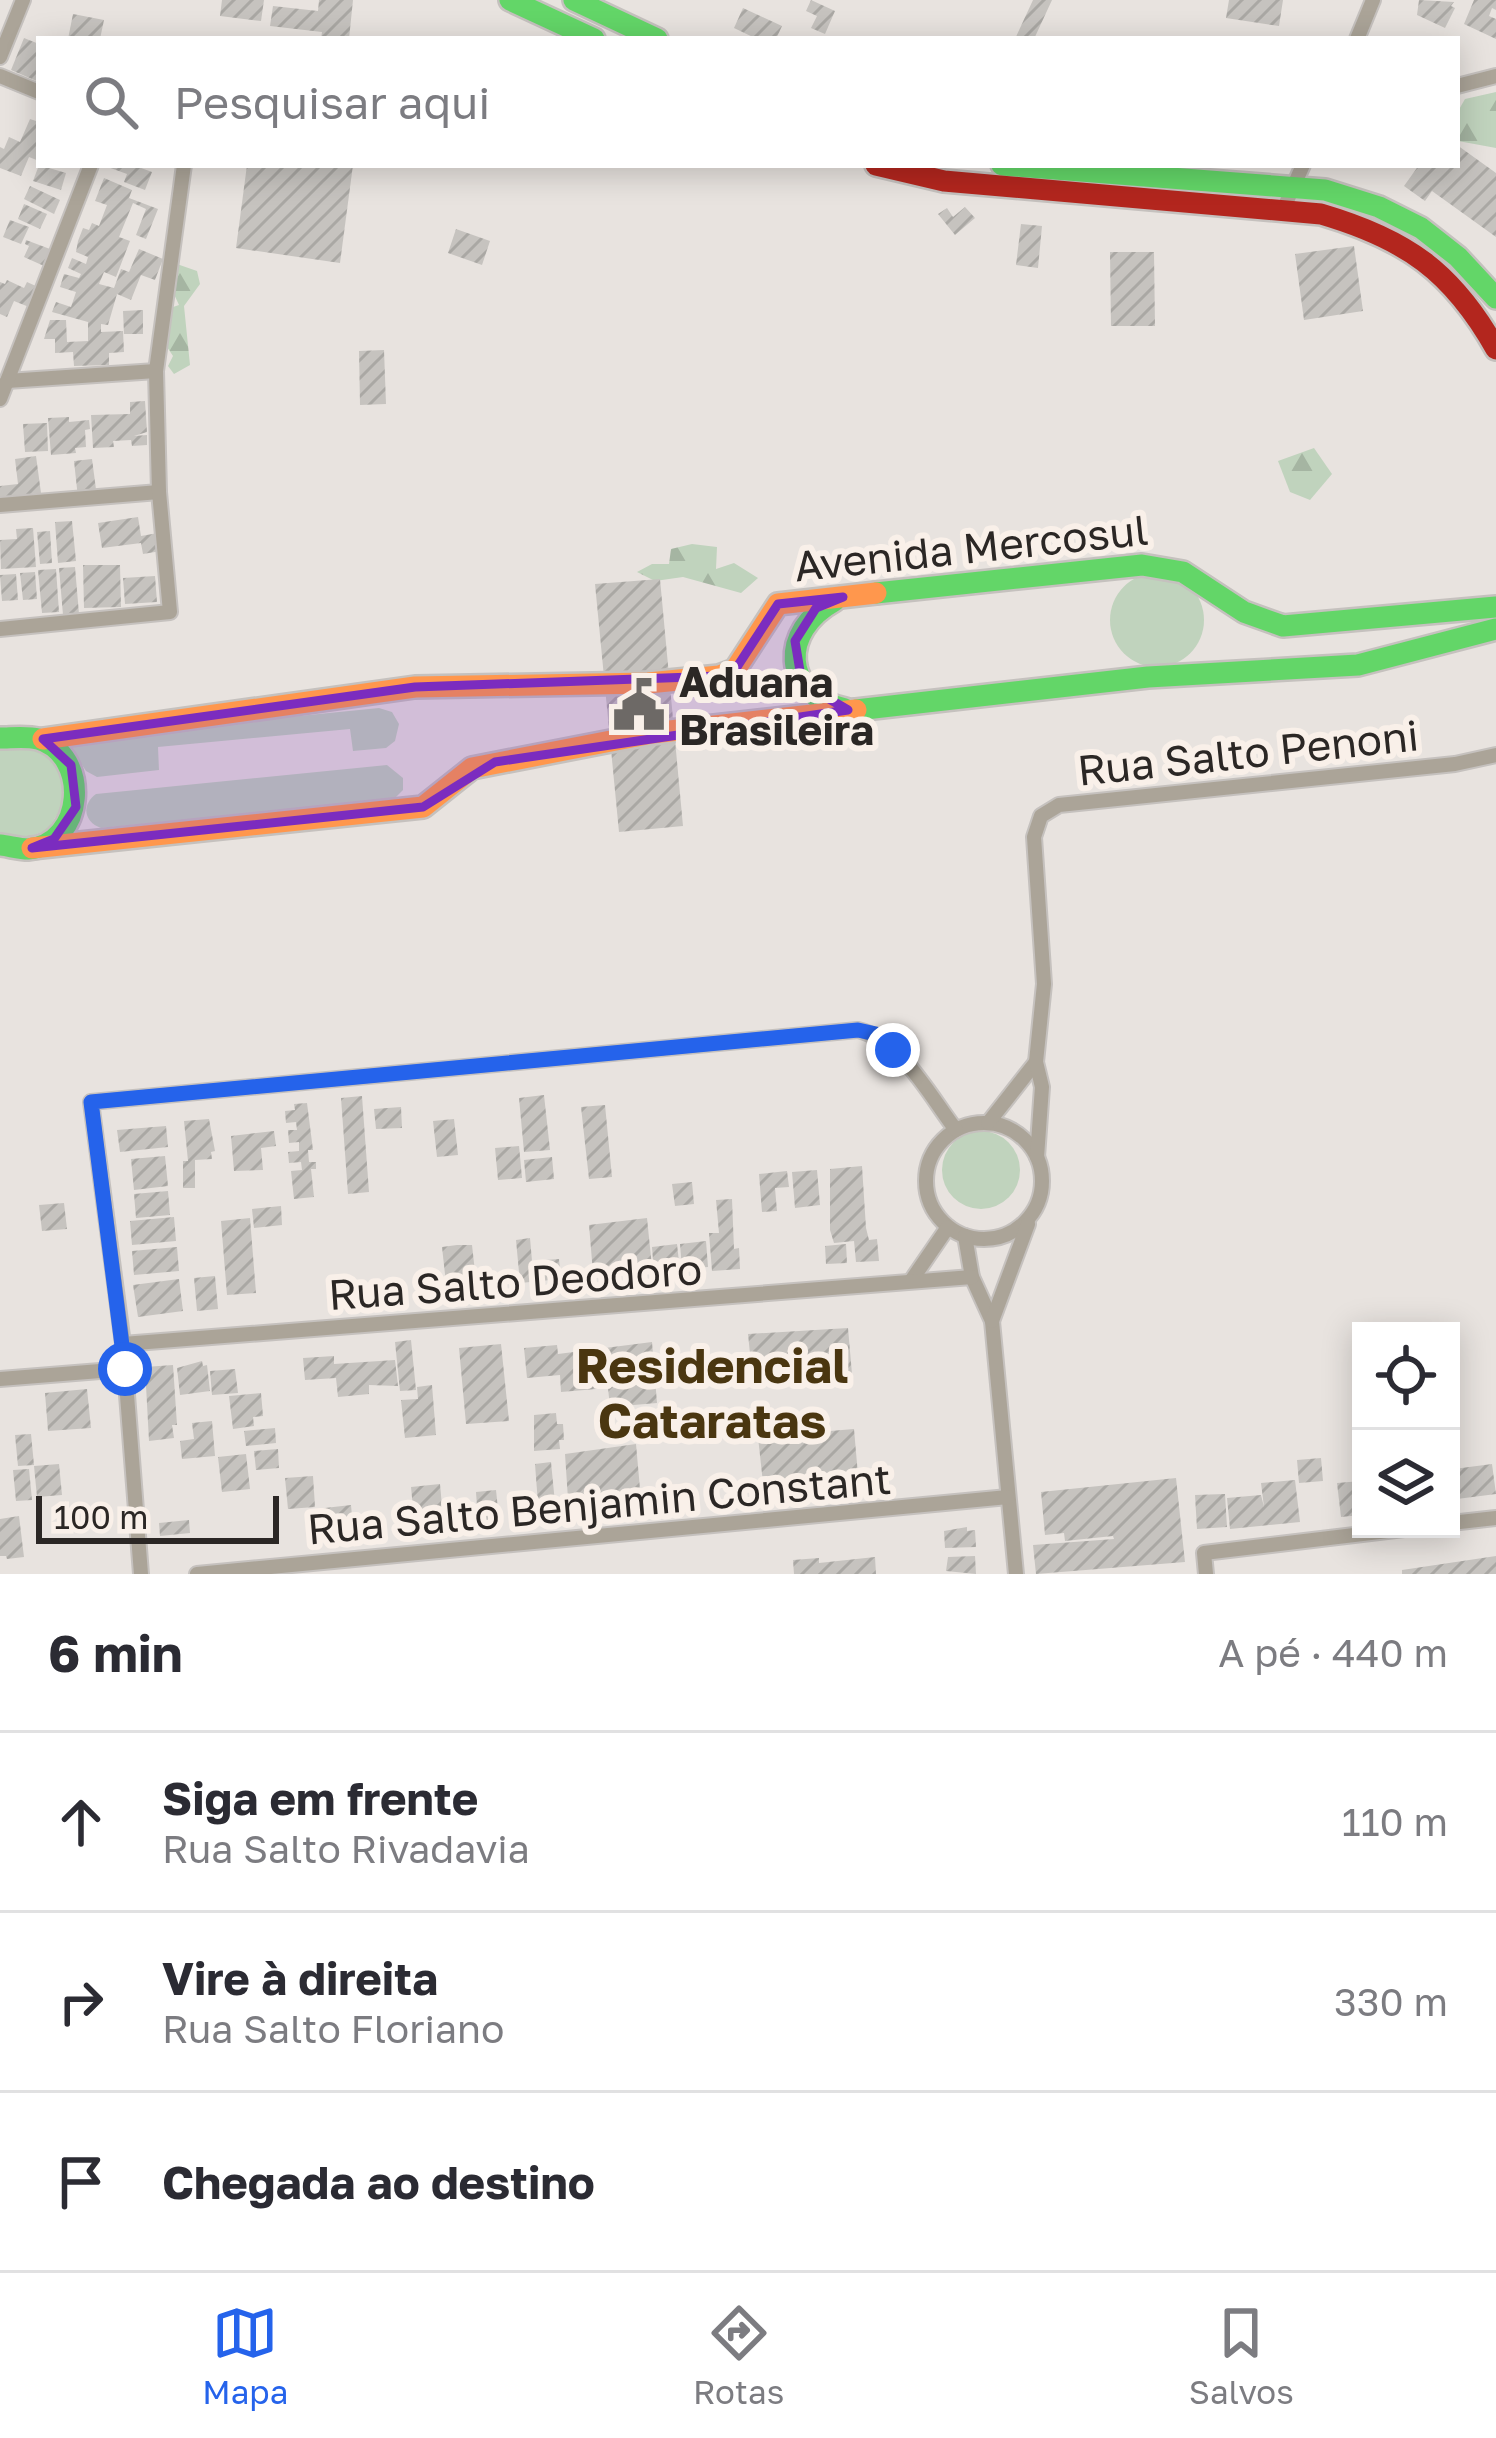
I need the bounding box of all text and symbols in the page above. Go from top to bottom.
search box [36,36,1460,168]
icon: search [78,69,144,135]
text: Pesquisar aqui [174,75,490,129]
street label: Avenida Mercosul [792,504,1150,590]
place label: Aduana Brasileira [679,656,874,754]
public building icon: Aduana Brasileira [610,676,668,734]
street label: Rua Salto Penoni [1075,709,1421,795]
route end [866,1023,920,1077]
street label: Rua Salto Deodoro [327,1243,703,1319]
map controls [1352,1322,1460,1538]
button: locate [1352,1322,1460,1430]
district label: Residencial Cataratas [576,1336,848,1449]
route start [98,1342,152,1396]
button: layers [1352,1430,1460,1538]
street label: Rua Salto Benjamin Constant [305,1453,893,1553]
scale bar [36,1490,279,1543]
text: 100 m [54,1497,148,1536]
text: 6 min [48,1622,183,1683]
text: A pé · 440 m [1218,1629,1448,1676]
text: Siga em frente [162,1771,478,1825]
icon: ahead [48,1789,114,1855]
text: 110 m [1342,1798,1448,1845]
text: Rua Salto Rivadavia [162,1825,530,1872]
text: Vire à direita [162,1951,438,2005]
icon: right [48,1969,114,2035]
text: 330 m [1334,1978,1448,2025]
text: Rua Salto Floriano [162,2005,504,2052]
icon: arrive [48,2149,114,2215]
text: Chegada ao destino [162,2155,595,2209]
tab: Mapa [202,2300,288,2411]
tab: Rotas [693,2300,784,2411]
tab: Salvos [1189,2300,1294,2411]

